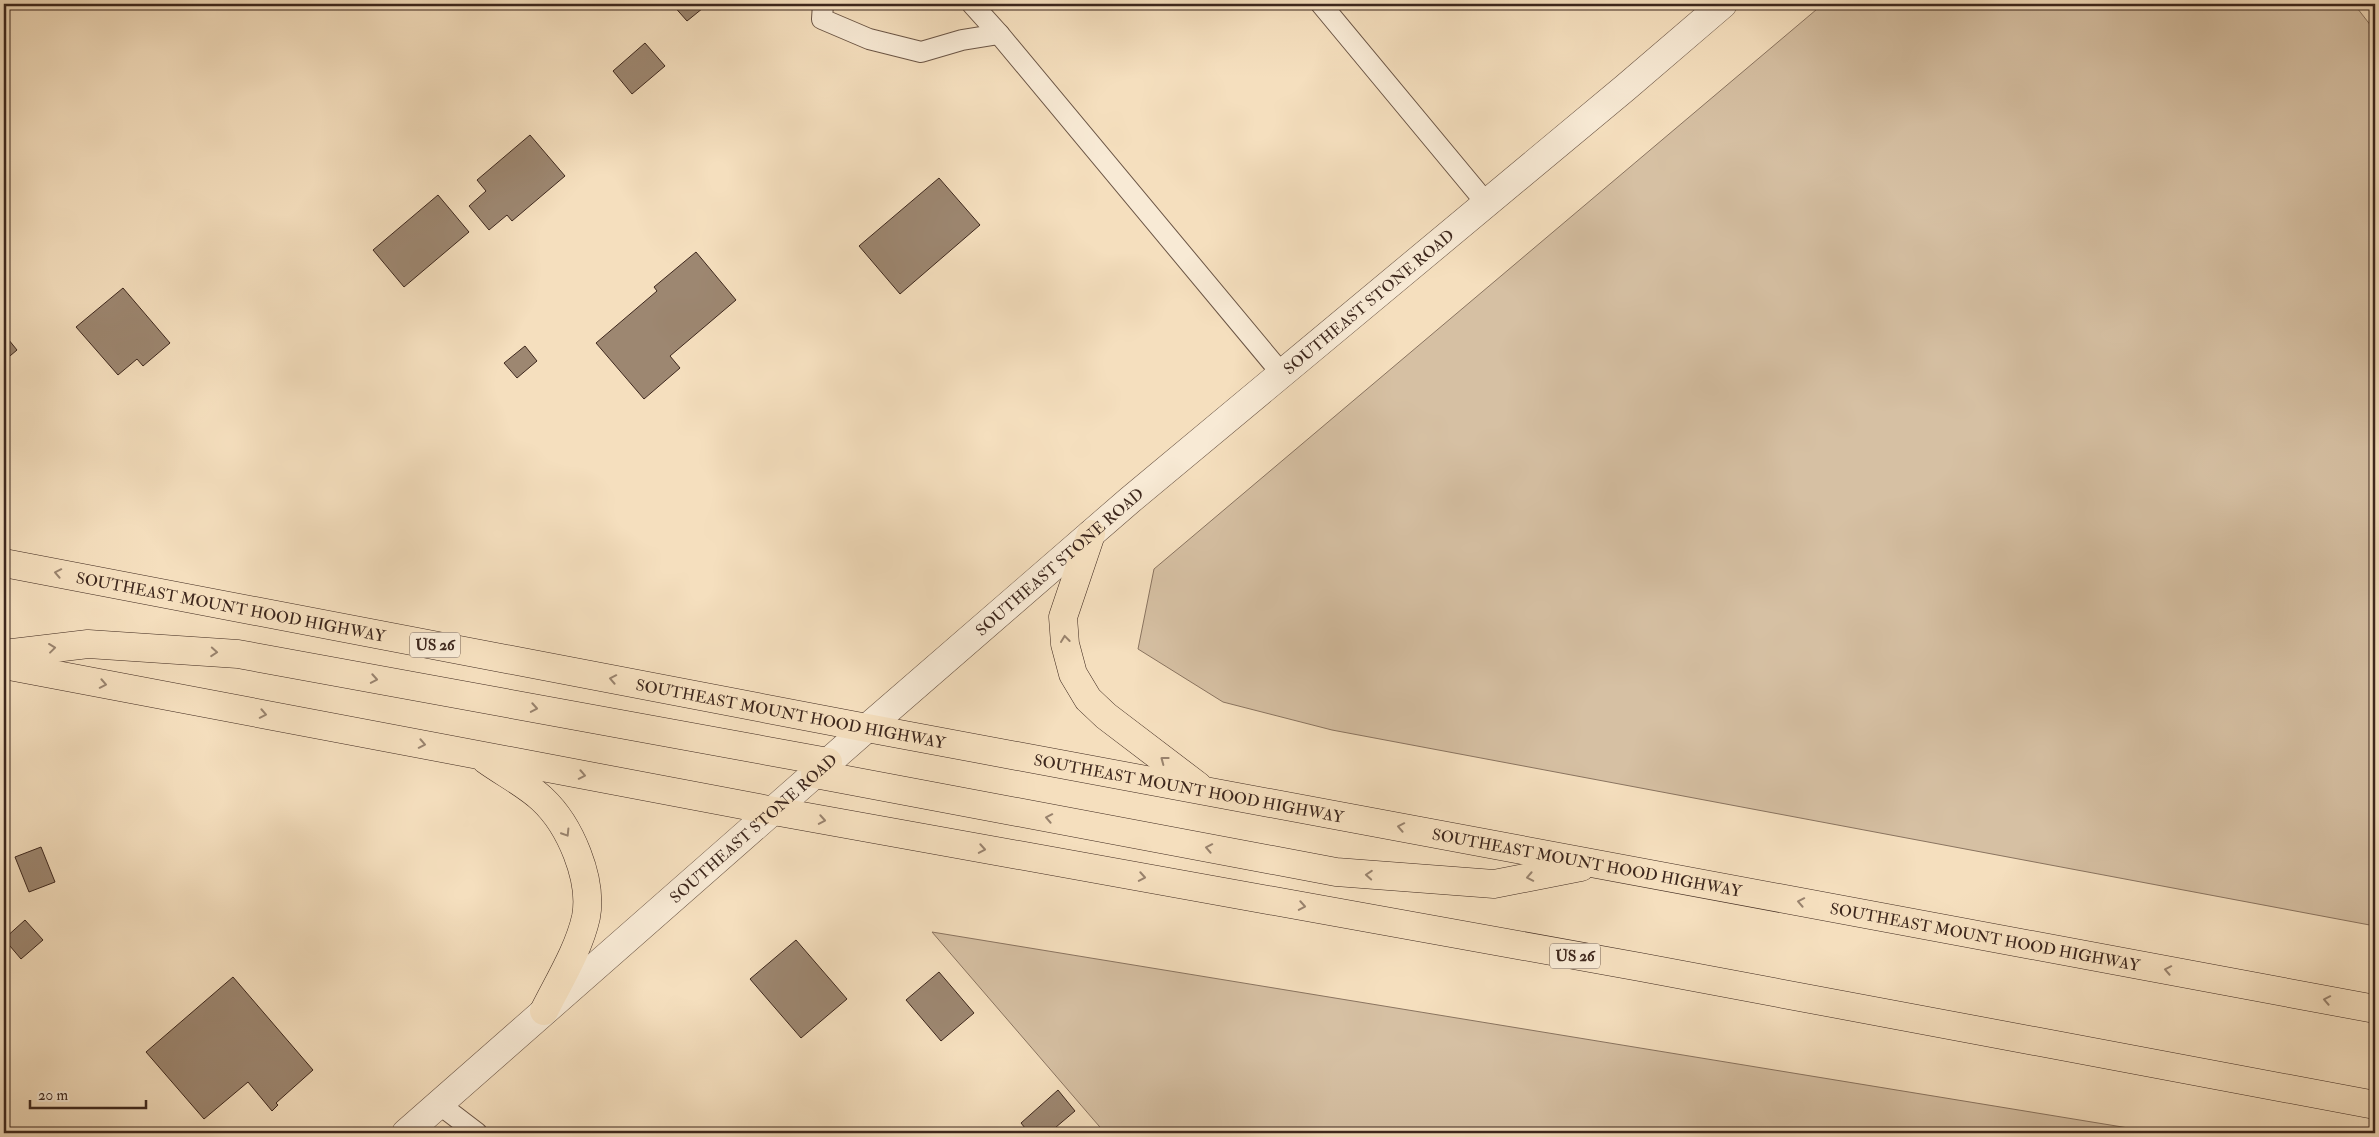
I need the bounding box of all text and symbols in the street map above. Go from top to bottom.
street label: SOUTHEAST STONE ROAD [1280,225,1459,379]
street label: SOUTHEAST STONE ROAD [972,484,1148,640]
street label: SOUTHEAST MOUNT HOOD HIGHWAY [74,568,388,647]
one-way arrow [53,569,62,579]
road number: US 26 [410,632,460,658]
one-way arrow [1060,635,1071,643]
one-way arrow [48,643,56,654]
one-way arrow [210,646,218,657]
one-way arrow [370,673,379,683]
one-way arrow [608,675,617,685]
street label: SOUTHEAST MOUNT HOOD HIGHWAY [634,675,948,754]
one-way arrow [99,678,108,688]
one-way arrow [530,703,538,713]
one-way arrow [258,708,267,719]
one-way arrow [418,739,427,749]
street label: SOUTHEAST STONE ROAD [666,750,842,908]
street label: SOUTHEAST MOUNT HOOD HIGHWAY [1032,750,1346,828]
one-way arrow [1161,758,1170,766]
one-way arrow [578,769,587,779]
one-way arrow [1045,813,1053,824]
one-way arrow [817,814,826,824]
one-way arrow [1396,823,1405,833]
street label: SOUTHEAST MOUNT HOOD HIGHWAY [1430,824,1744,902]
one-way arrow [560,827,570,836]
one-way arrow [977,843,986,853]
one-way arrow [1204,843,1213,854]
one-way arrow [1365,869,1373,880]
one-way arrow [1526,871,1535,882]
one-way arrow [1137,872,1146,882]
one-way arrow [1797,897,1806,908]
street label: SOUTHEAST MOUNT HOOD HIGHWAY [1828,899,2143,976]
one-way arrow [1297,901,1306,911]
road number: US 26 [1550,944,1600,968]
one-way arrow [2163,965,2172,976]
one-way arrow [2323,995,2332,1005]
scale bar [30,1077,146,1109]
text: 20 m [38,1086,68,1105]

